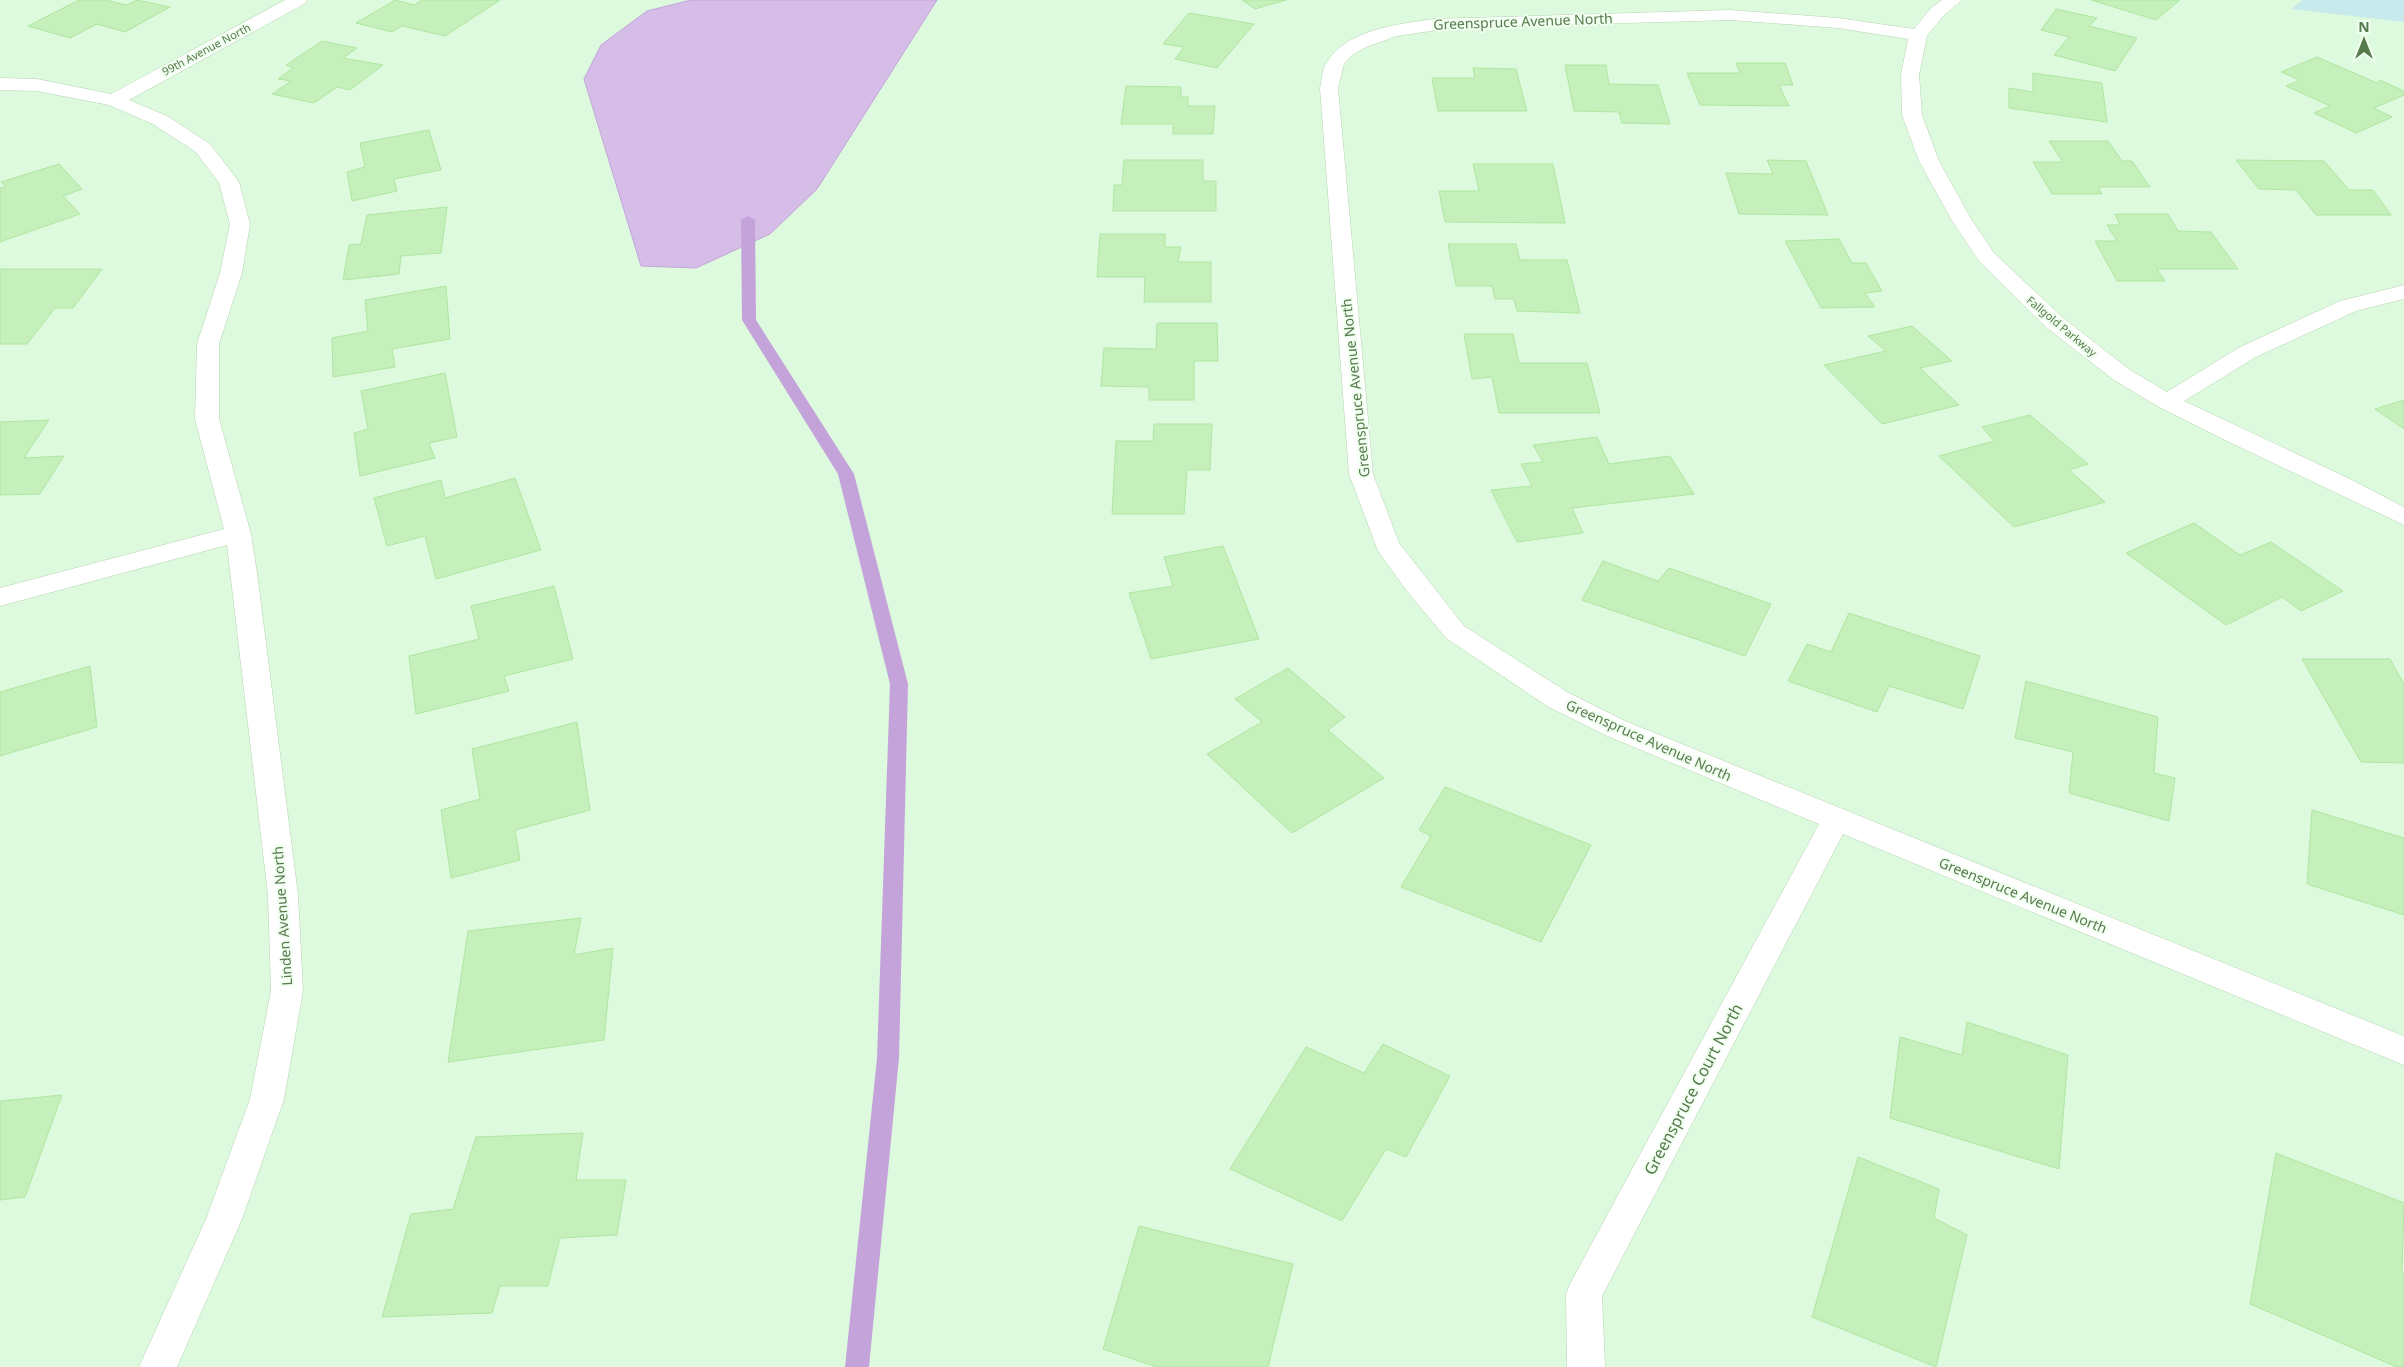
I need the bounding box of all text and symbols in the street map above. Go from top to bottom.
street label: Greenspruce Avenue North [1433,8,1613,34]
north arrow [2339,15,2389,65]
text: N [2358,17,2370,36]
street label: 99th Avenue North [159,19,253,79]
street label: Fallgold Parkway [2024,292,2100,360]
street label: Greenspruce Avenue North [1336,298,1374,478]
street label: Greenspruce Avenue North [1563,695,1735,785]
street label: Linden Avenue North [268,846,296,986]
street label: Greenspruce Avenue North [1936,853,2110,937]
street label: Greenspruce Court North [1638,999,1748,1179]

